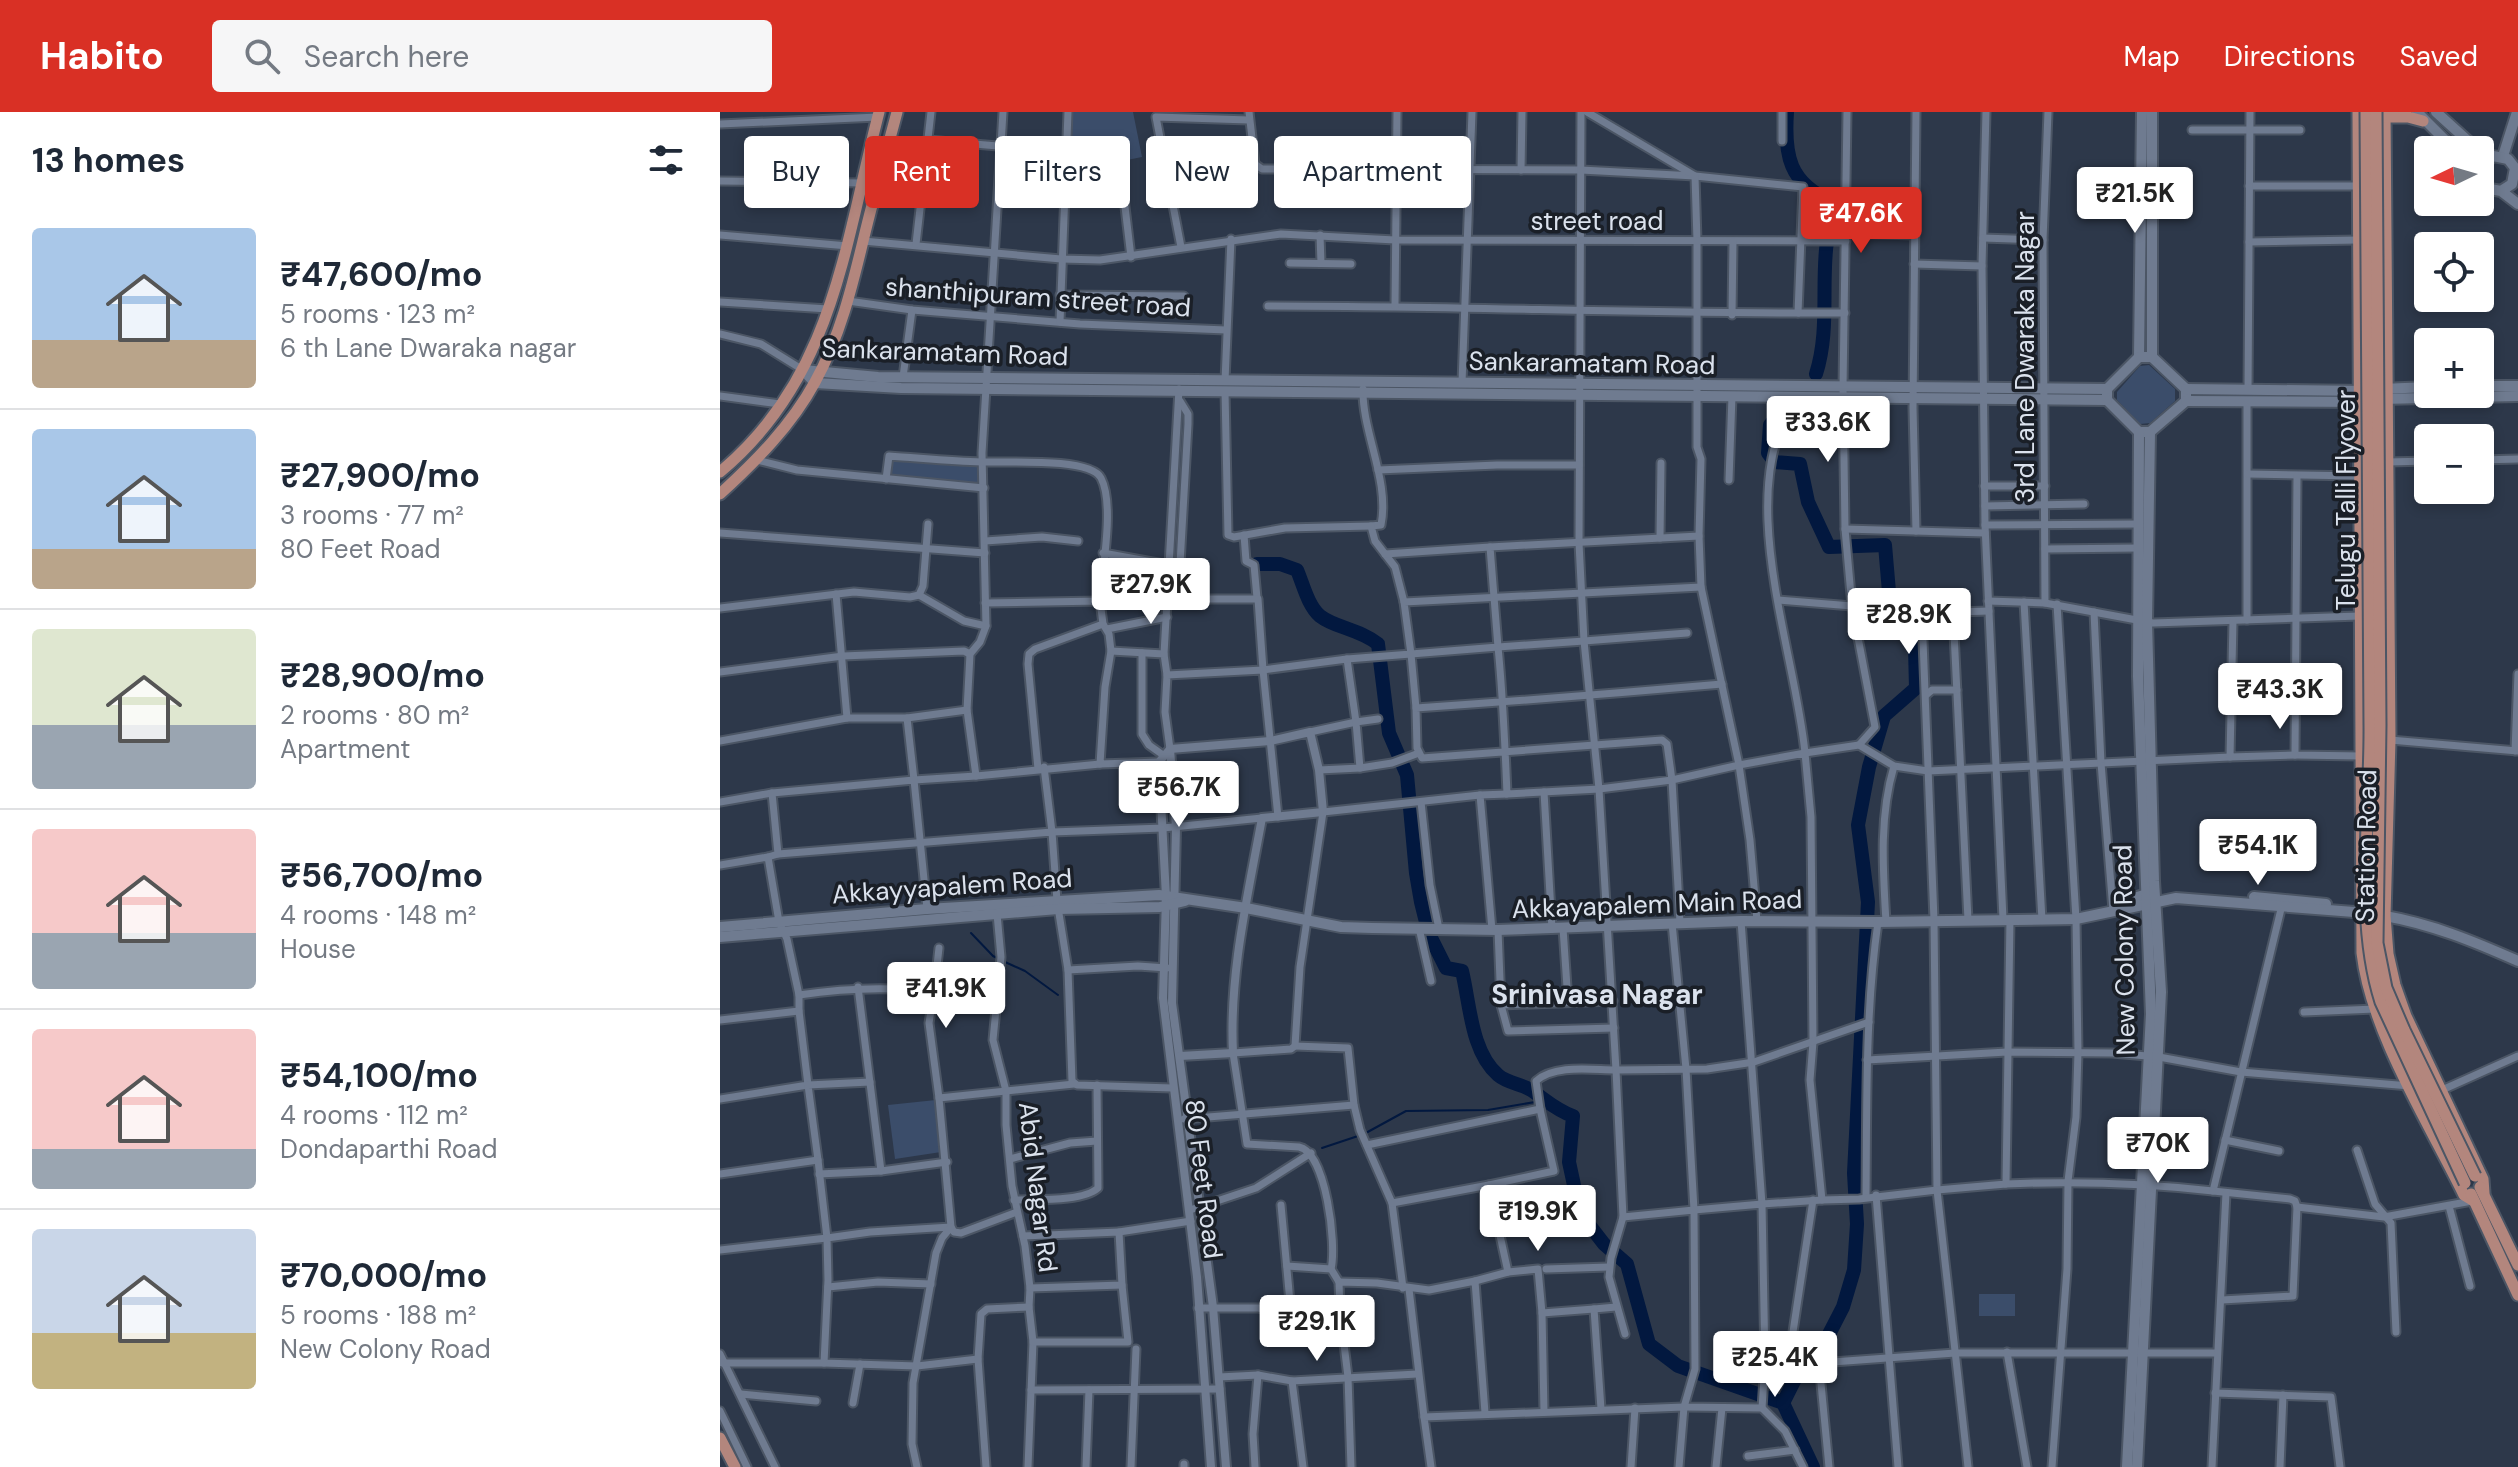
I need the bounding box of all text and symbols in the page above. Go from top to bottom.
search box [212,20,772,92]
text: Habito [40,31,164,81]
icon: search [240,34,284,78]
text: Search here [304,37,469,76]
text: Map [2123,38,2180,75]
text: Directions [2224,38,2356,75]
text: Saved [2400,38,2478,75]
chip: Buy [744,136,849,208]
chip: Rent [865,136,979,208]
chip: Filters [995,136,1130,208]
chip: New [1146,136,1258,208]
chip: Apartment [1274,136,1471,208]
north arrow [2414,136,2494,216]
map controls [2414,136,2494,504]
text: 13 homes [32,138,185,183]
icon: filters [644,138,688,182]
pin: ₹21.5K [2070,167,2200,235]
text: ₹21.5K [2095,176,2175,210]
pin: ₹47.6K [1796,187,1926,255]
text: ₹47.6K [1819,196,1903,230]
street label: street road [1531,204,1664,238]
street label: 3rd Lane Dwaraka Nagar [2008,211,2042,503]
button: locate [2414,232,2494,312]
text: ₹47,600/mo [280,252,483,297]
icon: home [96,260,192,356]
street label: shanthipuram street road [884,269,1192,325]
text: 5 rooms · 123 m² [280,297,475,331]
button: + [2414,328,2494,408]
text: 6 th Lane Dwaraka nagar [280,331,576,365]
street label: Sankaramatam Road [821,331,1069,373]
street label: Sankaramatam Road [1468,344,1716,382]
street label: Telugu Talli Flyover [2329,390,2363,610]
pin: ₹33.6K [1763,396,1893,464]
text: ₹33.6K [1785,405,1871,439]
button: − [2414,424,2494,504]
text: ₹27,900/mo [280,453,480,498]
icon: home [96,461,192,557]
text: 3 rooms · 77 m² [280,498,464,532]
text: 80 Feet Road [280,532,441,566]
pin: ₹27.9K [1086,558,1216,626]
text: ₹27.9K [1110,567,1192,601]
pin: ₹28.9K [1844,588,1974,656]
text: ₹28.9K [1866,597,1952,631]
text: ₹28,900/mo [280,653,485,698]
icon: home [96,661,192,757]
pin: ₹43.3K [2215,663,2345,731]
text: ₹43.3K [2236,672,2324,706]
text: 2 rooms · 80 m² [280,698,469,732]
text: Apartment [280,732,411,766]
pin: ₹56.7K [1114,761,1244,829]
street label: Station Road [2348,769,2384,923]
text: ₹56.7K [1137,770,1221,804]
pin: ₹54.1K [2193,819,2323,887]
text: ₹54.1K [2217,828,2299,862]
street label: New Colony Road [2105,844,2143,1056]
text: ₹56,700/mo [280,853,483,898]
icon: home [96,861,192,957]
street label: Akkayyapalem Road [831,861,1073,911]
street label: Akkayapalem Main Road [1511,882,1803,926]
text: 4 rooms · 148 m² [280,898,476,932]
text: House [280,932,356,966]
pin: ₹41.9K [881,962,1011,1030]
text: ₹41.9K [905,971,987,1005]
district label: Srinivasa Nagar [1491,976,1703,1013]
text: ₹54,100/mo [280,1053,478,1098]
icon: home [96,1061,192,1157]
street label: 80 Feet Road [1177,1097,1231,1261]
text: 4 rooms · 112 m² [280,1098,468,1132]
street label: Abid Nagar Rd [1011,1100,1065,1274]
pin: ₹70K [2111,1117,2205,1185]
text: ₹70K [2125,1126,2191,1160]
text: Dondaparthi Road [280,1132,498,1166]
pin: ₹19.9K [1473,1185,1603,1253]
text: ₹19.9K [1498,1194,1578,1228]
text: ₹70,000/mo [280,1253,487,1298]
icon: home [96,1261,192,1357]
pin: ₹29.1K [1252,1295,1382,1363]
text: 5 rooms · 188 m² [280,1298,476,1332]
text: ₹29.1K [1278,1304,1356,1338]
pin: ₹25.4K [1710,1331,1840,1399]
text: New Colony Road [280,1332,491,1366]
text: ₹25.4K [1731,1340,1819,1374]

